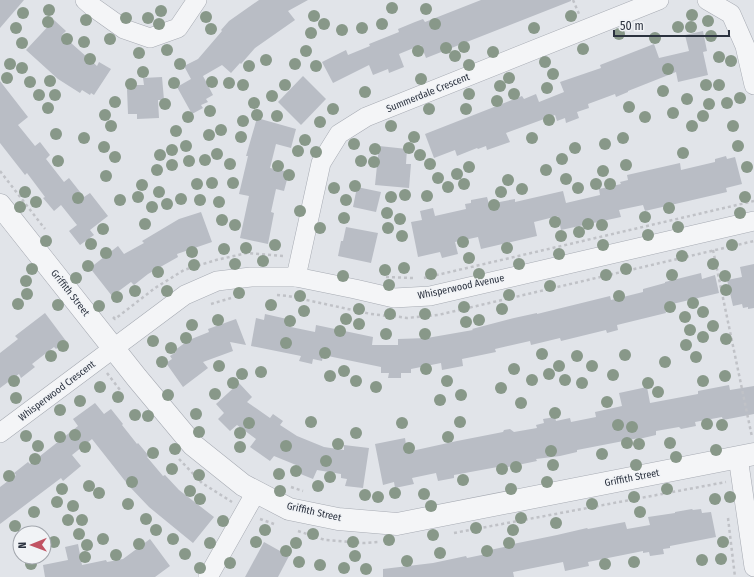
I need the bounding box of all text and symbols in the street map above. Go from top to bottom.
scale bar [614,12,729,38]
text: 50 m [620,19,644,33]
street label: Summerdale Crescent [385,71,472,115]
street label: Griffith Street [48,267,92,319]
street label: Whisperwood Avenue [417,272,505,302]
street label: Whisperwood Crescent [16,358,98,424]
street label: Griffith Street [604,467,661,489]
street label: Griffith Street [286,500,343,524]
north arrow [12,525,52,565]
text: N [16,542,29,549]

